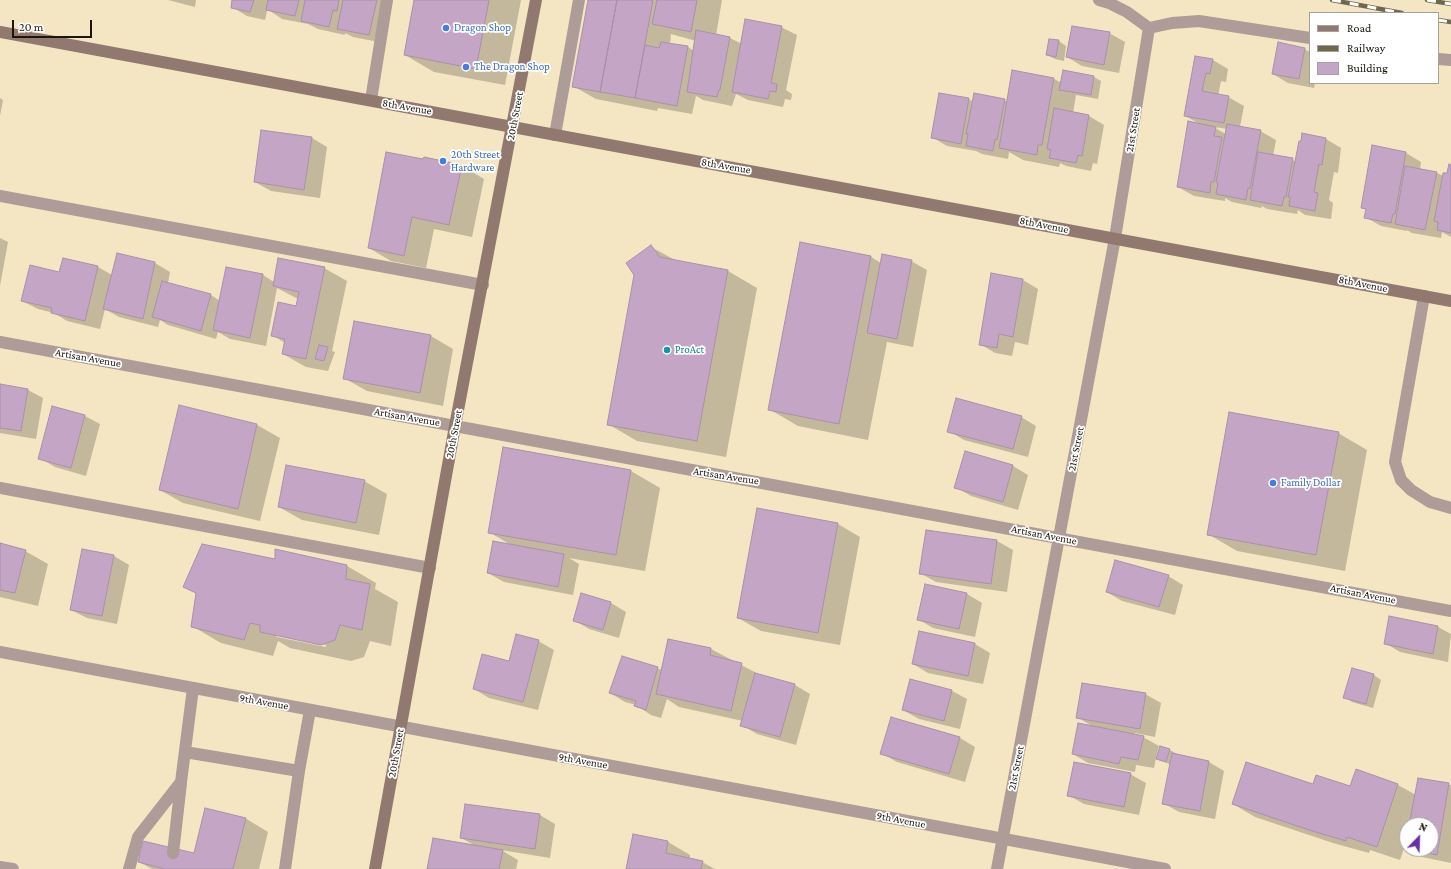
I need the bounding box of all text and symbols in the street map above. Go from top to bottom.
scale bar [14,12,94,38]
legend [1309,12,1439,84]
text: 20 m [19,20,43,34]
place label: Dragon Shop [454,21,511,35]
text: Road [1347,21,1371,35]
marker: Dragon Shop [441,23,451,33]
text: Railway [1347,41,1385,55]
place label: The Dragon Shop [474,60,550,74]
text: Building [1347,61,1388,75]
marker: The Dragon Shop [461,62,471,72]
street label: 20th Street [504,91,526,141]
street label: 8th Avenue [381,96,433,118]
street label: 21st Street [1123,107,1143,153]
place label: 20th Street Hardware [451,148,500,174]
street label: 8th Avenue [700,155,752,177]
marker: 20th Street Hardware [438,156,448,166]
street label: 8th Avenue [1018,214,1070,236]
street label: 8th Avenue [1337,273,1389,295]
place label: ProAct [675,343,704,357]
marker: ProAct [662,345,672,355]
street label: Artisan Avenue [54,346,122,370]
street label: Artisan Avenue [373,405,441,429]
street label: 20th Street [443,409,465,459]
street label: 21st Street [1065,426,1087,472]
street label: Artisan Avenue [692,464,760,488]
place label: Family Dollar [1281,476,1341,490]
marker: Family Dollar [1268,478,1278,488]
street label: Artisan Avenue [1010,522,1078,548]
street label: Artisan Avenue [1329,581,1397,607]
street label: 9th Avenue [238,691,290,713]
street label: 20th Street [385,728,407,778]
street label: 21st Street [1005,745,1027,791]
street label: 9th Avenue [557,750,609,772]
street label: 9th Avenue [875,809,927,831]
north arrow [1399,817,1439,857]
text: N [1418,820,1429,834]

